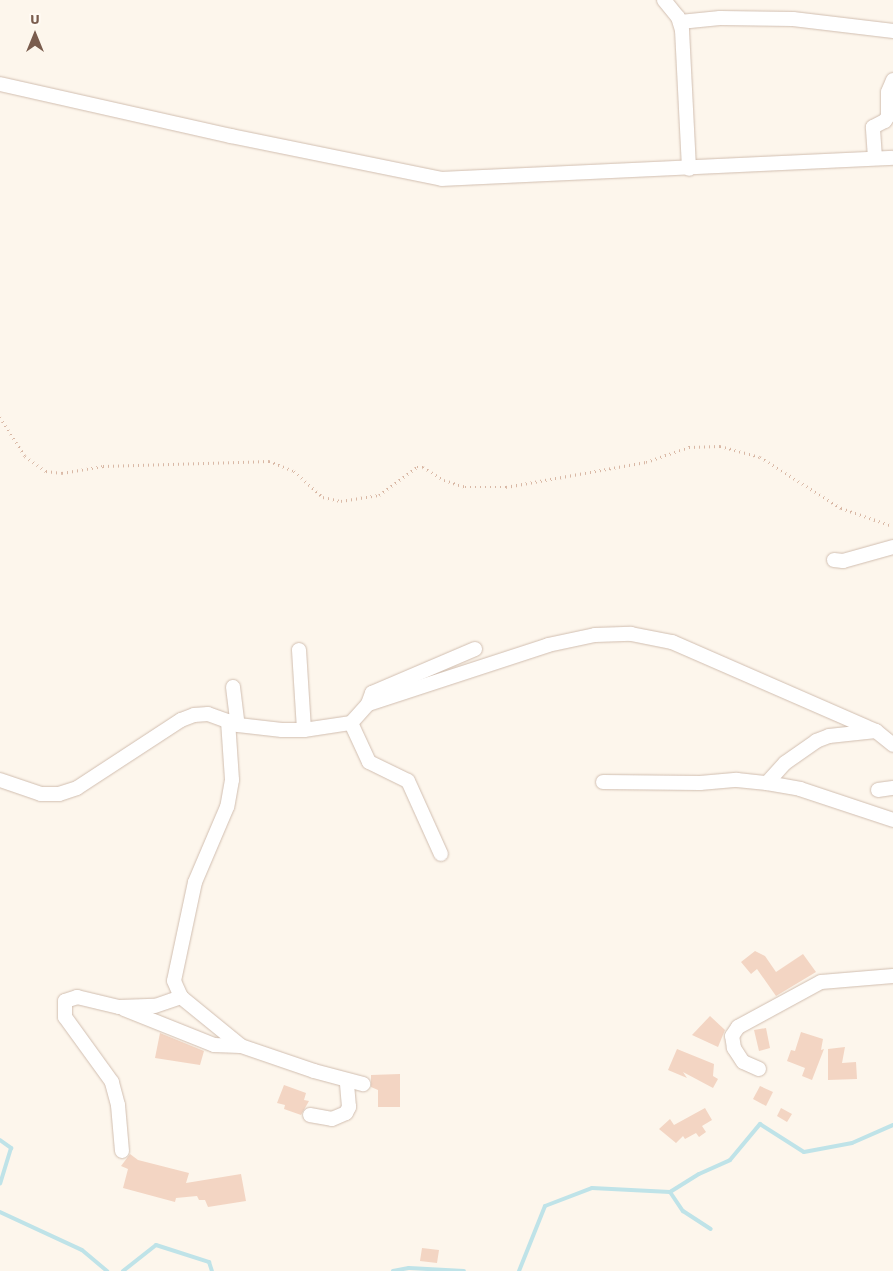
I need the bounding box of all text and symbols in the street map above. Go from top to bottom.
north arrow [10,10,60,60]
text: U [30,11,40,28]

